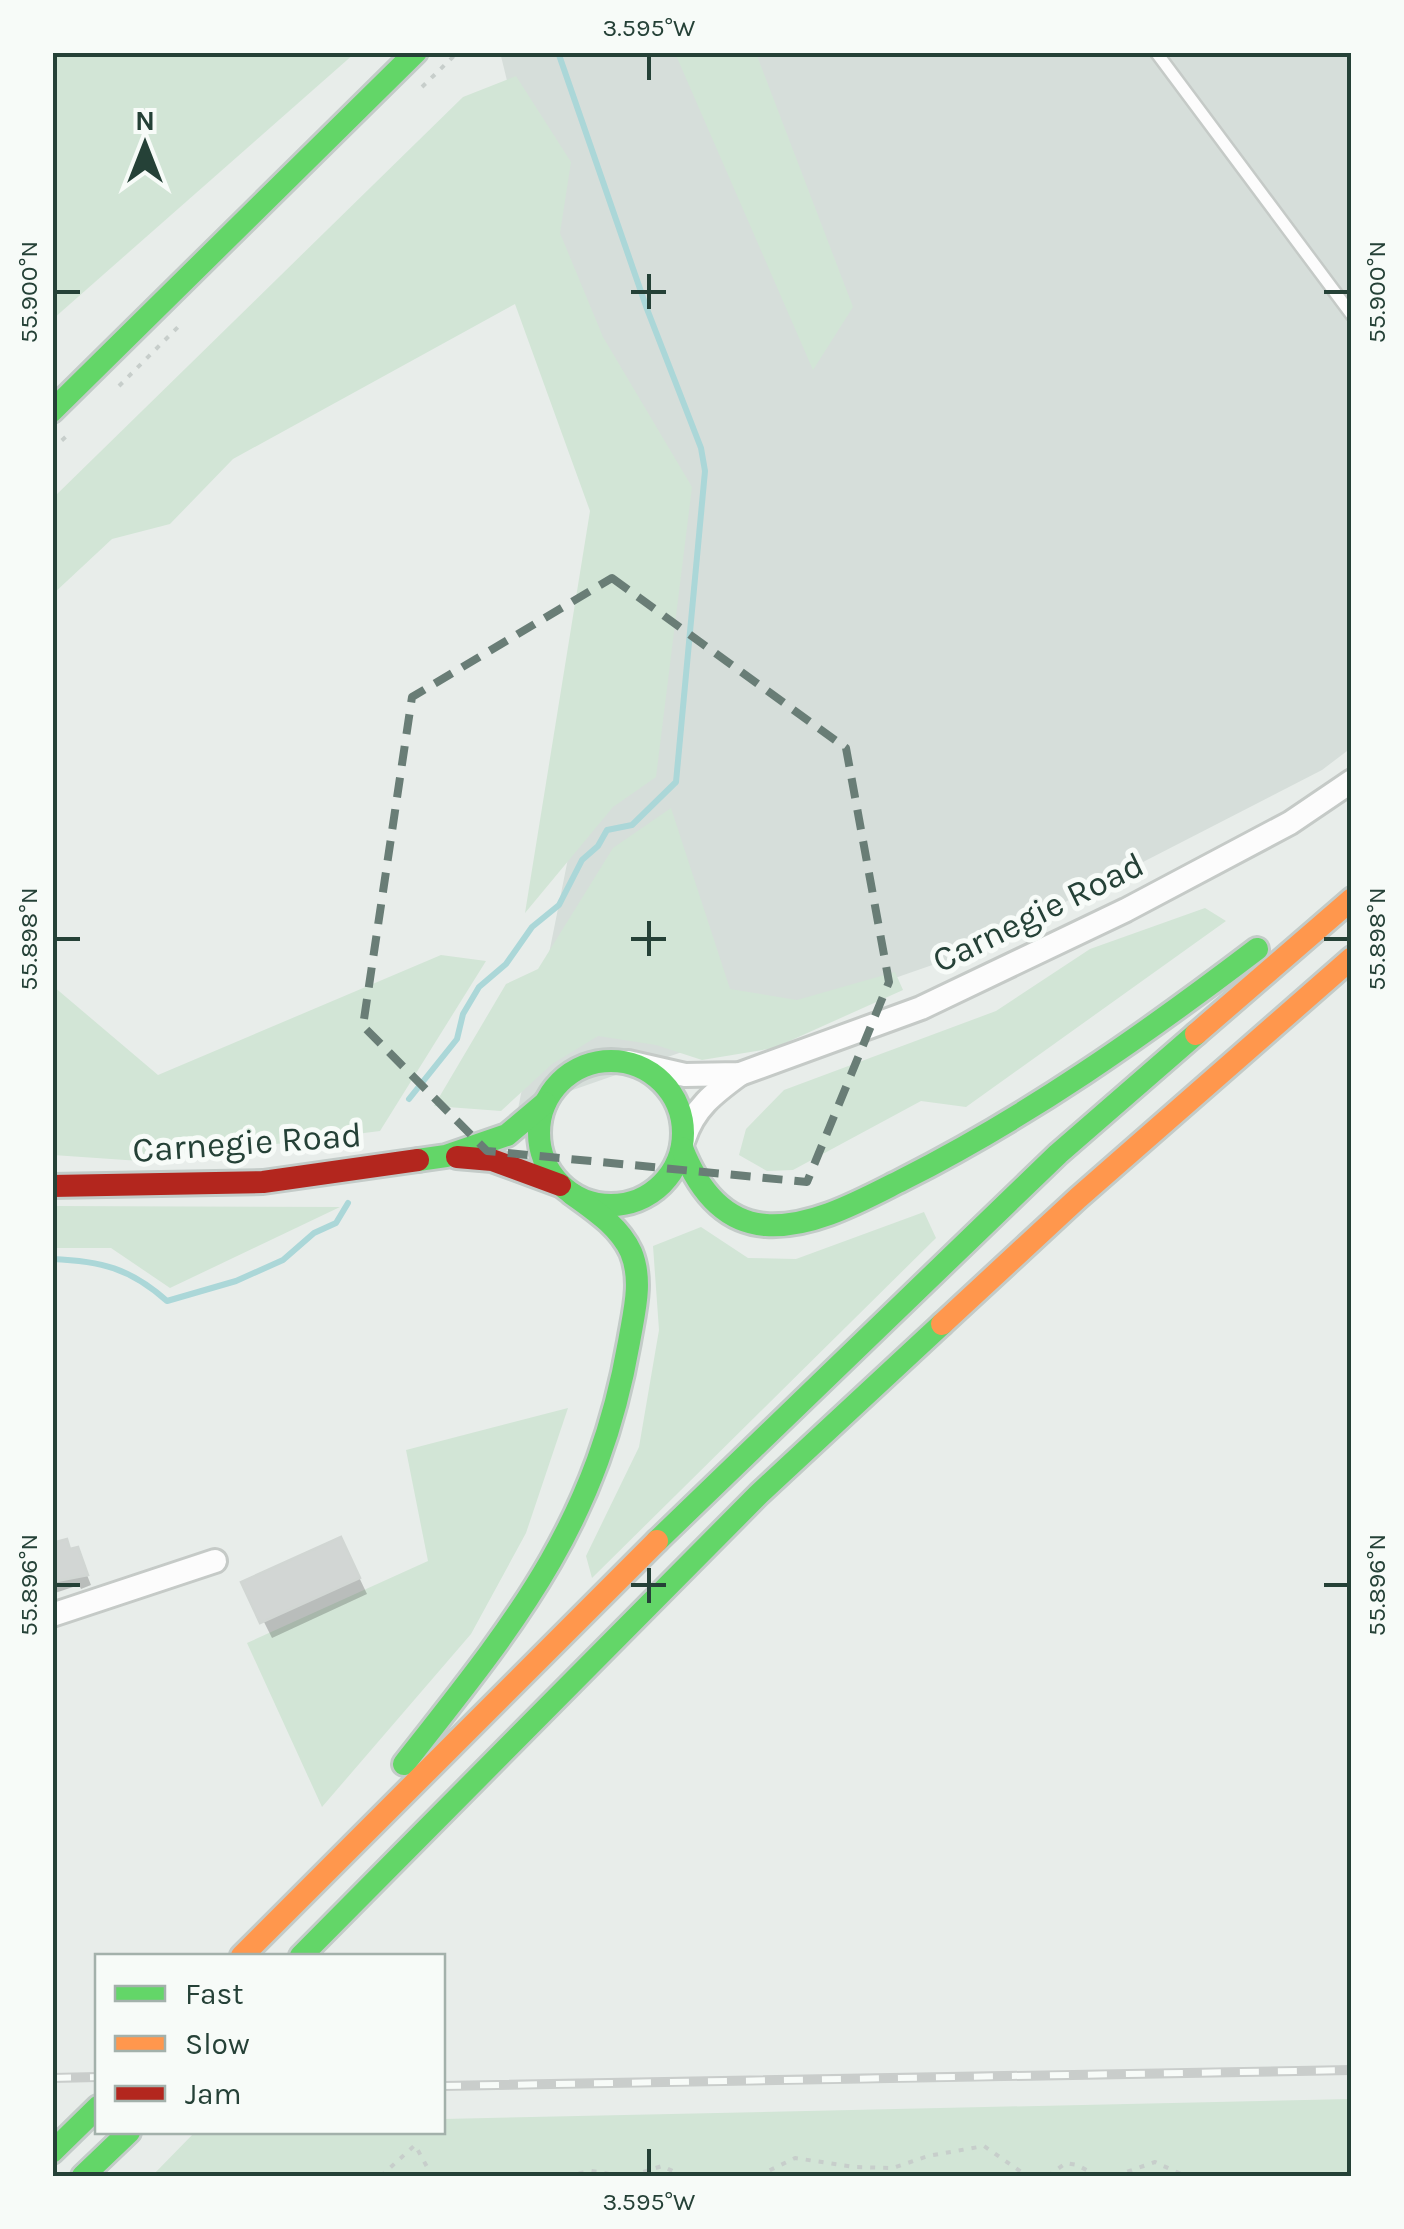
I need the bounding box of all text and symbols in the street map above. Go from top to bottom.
text: 3.595°W [603,13,695,42]
north arrow [95,95,195,195]
text: N [135,104,155,137]
text: 55.900°N [14,241,43,343]
text: 55.900°N [1362,241,1391,343]
street label: Carnegie Road [926,844,1150,981]
text: 55.898°N [14,887,43,991]
text: 55.898°N [1362,887,1391,991]
street label: Carnegie Road [131,1114,363,1171]
text: 55.896°N [14,1534,43,1636]
text: 55.896°N [1362,1534,1391,1636]
legend [95,1954,445,2134]
text: Fast [185,1976,244,2012]
text: Slow [185,2026,250,2062]
text: Jam [185,2076,242,2112]
text: 3.595°W [603,2187,695,2216]

